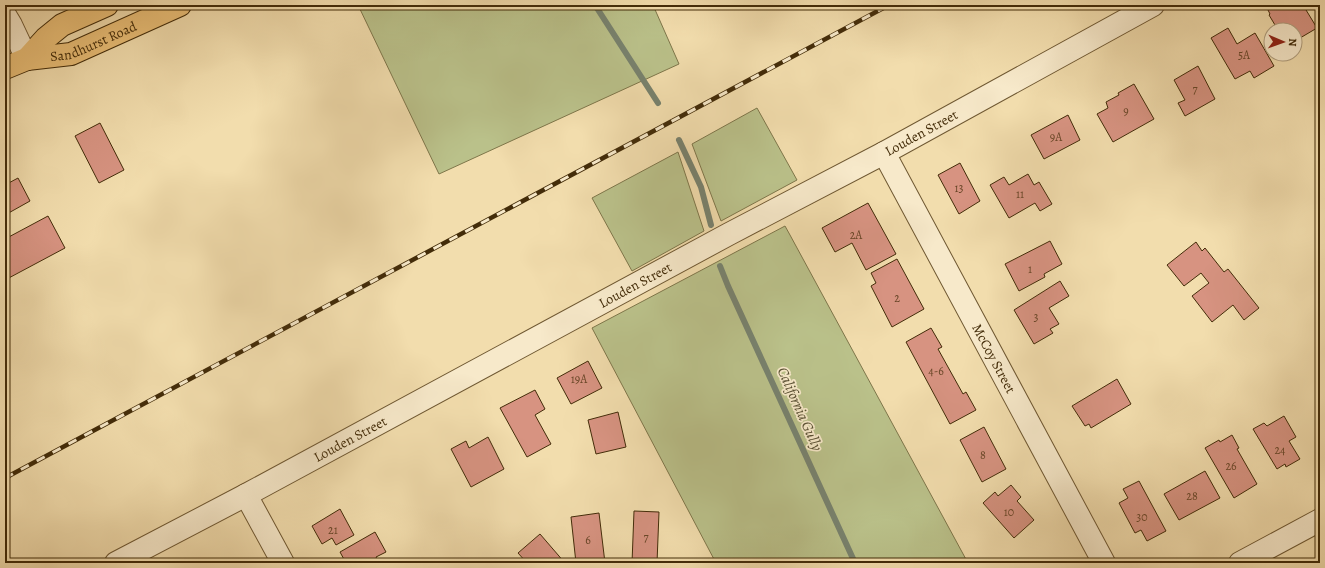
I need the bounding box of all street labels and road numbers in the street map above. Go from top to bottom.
street label: Sandhurst Road [49,16,140,66]
street label: Louden Street [881,105,961,160]
street label: Louden Street [595,257,675,312]
street label: McCoy Street [968,320,1021,397]
street label: Louden Street [310,411,390,466]

